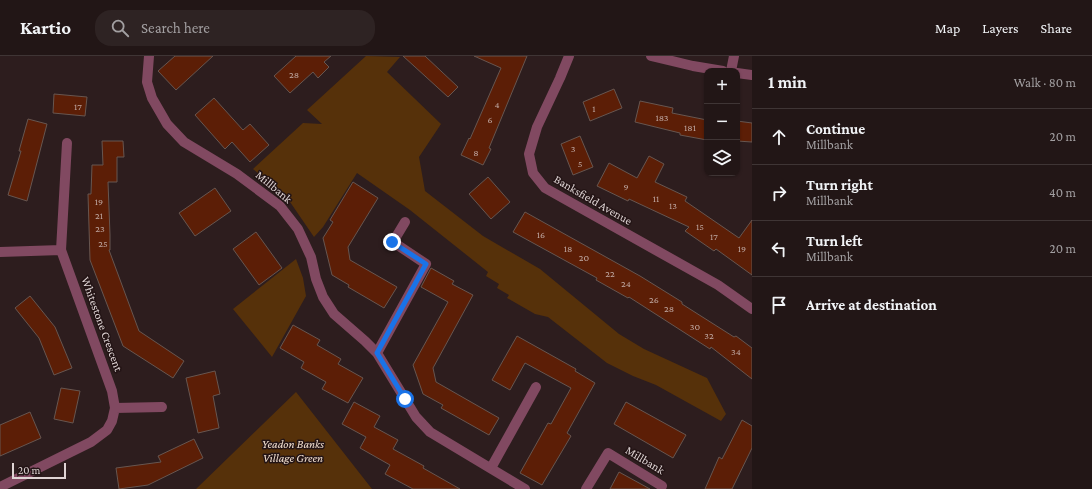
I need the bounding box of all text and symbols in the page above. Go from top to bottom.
search box [95,10,375,46]
text: Kartio [20,17,71,38]
icon: search [109,17,131,39]
text: Search here [141,20,210,36]
text: Map [935,20,960,36]
text: Layers [982,20,1019,36]
text: Share [1041,20,1072,36]
map controls [704,68,740,176]
button: + [704,68,740,104]
house number: 28 [289,69,299,80]
text: 1 min [768,73,807,92]
text: Walk · 80 m [1014,75,1076,90]
house number: 4 [494,99,500,110]
house number: 17 [74,101,82,112]
house number: 1 [592,103,596,114]
button: − [704,104,740,140]
house number: 183 [655,112,669,123]
house number: 6 [487,114,493,125]
text: Continue [806,121,865,137]
house number: 181 [684,122,696,133]
icon: ahead [768,126,790,148]
text: 20 m [1050,129,1076,144]
text: Millbank [806,137,853,152]
button: layers [704,140,740,176]
house number: 3 [571,143,576,154]
house number: 8 [473,147,479,158]
house number: 5 [578,158,583,169]
street label: Millbank [253,168,295,206]
street label: Banksfield Avenue [552,172,634,228]
text: Turn right [806,177,873,193]
house number: 9 [623,181,629,192]
icon: right [768,182,790,204]
text: 40 m [1049,185,1076,200]
house number: 11 [653,193,659,204]
text: Millbank [806,193,853,208]
house number: 19 [95,196,103,207]
house number: 13 [669,200,677,211]
house number: 21 [95,210,103,221]
house number: 15 [696,221,704,232]
house number: 23 [95,223,105,234]
house number: 16 [537,229,545,240]
house number: 17 [710,231,718,242]
route end [383,233,401,251]
text: Turn left [806,233,862,249]
house number: 25 [98,238,108,249]
icon: left [768,238,790,260]
text: 20 m [1050,241,1076,256]
house number: 18 [564,243,572,254]
house number: 19 [738,243,746,254]
text: Millbank [806,249,853,264]
house number: 20 [579,252,590,263]
house number: 22 [605,268,615,279]
street label: Whitestone Crescent [78,275,126,374]
house number: 24 [621,278,631,289]
house number: 26 [649,294,659,305]
icon: arrive [768,294,790,316]
text: Arrive at destination [806,297,937,313]
house number: 28 [664,303,674,314]
house number: 30 [690,321,701,332]
house number: 32 [704,330,714,341]
house number: 34 [731,346,741,357]
route start [396,390,414,408]
park label: Yeadon Banks Village Green [262,437,324,465]
street label: Millbank [623,443,667,477]
scale bar [12,461,66,480]
text: 20 m [18,464,40,476]

